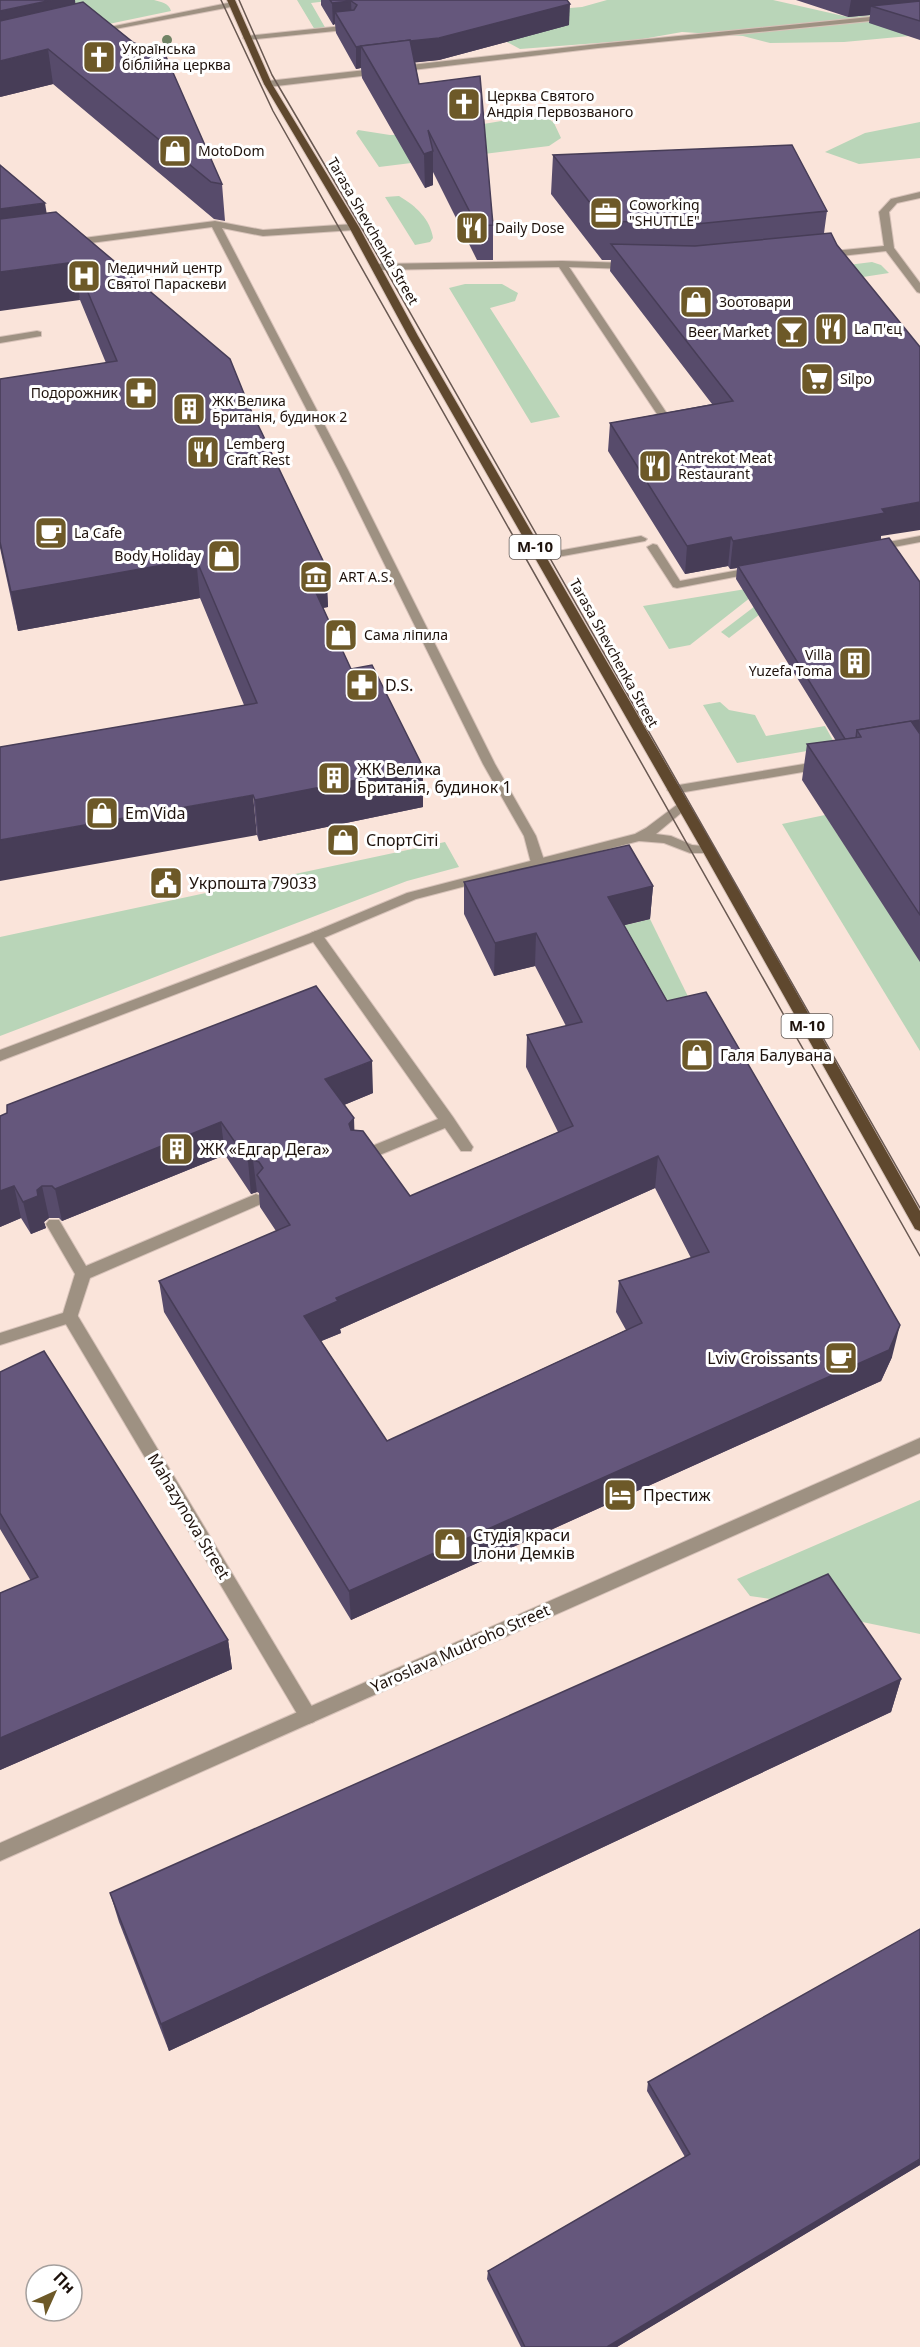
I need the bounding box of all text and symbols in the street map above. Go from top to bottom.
church icon: Українська біблійна церква [81,39,117,75]
place label: Українська біблійна церква [122,39,231,74]
church icon: Церква Святого Андрія Первозваного [446,86,482,122]
place label: Церква Святого Андрія Первозваного [487,86,633,121]
shop icon: MotoDom [157,133,193,169]
place label: MotoDom [198,141,264,160]
street label: Tarasa Shevchenka Street [323,154,423,308]
office icon: Coworking "SHUTTLE" [588,195,624,231]
place label: Coworking "SHUTTLE" [629,195,700,230]
restaurant icon: Daily Dose [454,210,490,246]
place label: Daily Dose [495,218,564,237]
hospital icon: Медичний центр Святої Параскеви [66,258,102,294]
place label: Медичний центр Святої Параскеви [107,258,227,293]
shop icon: Зоотовари [678,284,714,320]
place label: Зоотовари [719,292,791,311]
restaurant icon: La П'єц [813,311,849,347]
bar icon: Beer Market [774,314,810,350]
place label: La П'єц [854,319,902,338]
place label: Beer Market [688,322,769,341]
supermarket icon: Silpo [799,361,835,397]
place label: Silpo [840,369,872,388]
pharmacy icon: Подорожник [123,375,159,411]
place label: Подорожник [31,383,119,402]
building icon: ЖК Велика Британія, будинок 2 [171,391,207,427]
place label: ЖК Велика Британія, будинок 2 [212,391,347,426]
restaurant icon: Lemberg Craft Rest [185,434,221,470]
place label: Lemberg Craft Rest [226,434,290,469]
restaurant icon: Antrekot Meat Restaurant [637,448,673,484]
place label: Antrekot Meat Restaurant [678,448,772,483]
cafe icon: La Cafe [33,515,69,551]
place label: La Cafe [74,523,122,542]
road number: М-10 [510,535,560,559]
shop icon: Body Holiday [206,538,242,574]
place label: Body Holiday [114,546,202,565]
museum icon: ART A.S. [298,559,334,595]
place label: ART A.S. [339,567,392,586]
street label: Tarasa Shevchenka Street [566,575,663,730]
shop icon: Сама ліпила [323,617,359,653]
place label: Сама ліпила [364,625,448,644]
place label: Villa Yuzefa Toma [749,645,832,680]
building icon: Villa Yuzefa Toma [837,645,873,681]
pharmacy icon: D.S. [344,667,380,703]
place label: D.S. [385,674,413,696]
place label: ЖК Велика Британія, будинок 1 [357,758,512,798]
building icon: ЖК Велика Британія, будинок 1 [316,760,352,796]
shop icon: Em Vida [84,795,120,831]
place label: Em Vida [125,802,186,824]
shop icon: СпортСіті [325,822,361,858]
place label: СпортСіті [366,829,438,851]
public building icon: Укрпошта 79033 [148,865,184,901]
place label: Укрпошта 79033 [189,872,317,894]
road number: М-10 [782,1014,832,1038]
shop icon: Галя Балувана [679,1037,715,1073]
place label: Галя Балувана [720,1044,832,1066]
building icon: ЖК «Едгар Дега» [159,1131,195,1167]
place label: ЖК «Едгар Дега» [200,1138,330,1160]
cafe icon: Lviv Croissants [823,1340,859,1376]
place label: Lviv Croissants [707,1347,818,1369]
street label: Mahazynova Street [143,1449,235,1583]
hotel icon: Престиж [602,1477,638,1513]
place label: Престиж [643,1484,712,1506]
place label: Студія краси Ілони Демків [473,1524,575,1564]
shop icon: Студія краси Ілони Демків [432,1526,468,1562]
street label: Yaroslava Mudroho Street [367,1598,553,1697]
north arrow [24,2263,84,2323]
text: Пн [49,2267,80,2298]

